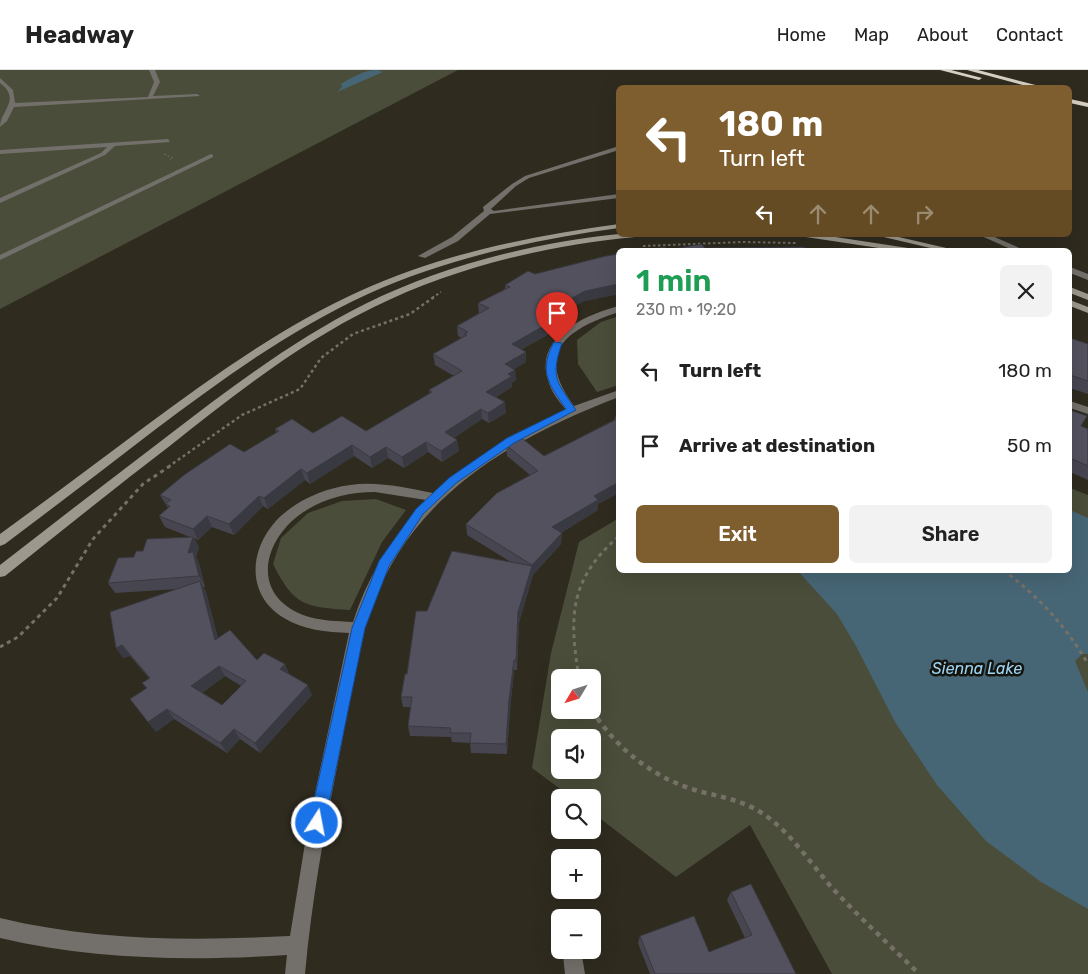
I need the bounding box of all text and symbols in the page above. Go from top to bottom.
text: Headway [25,21,134,49]
text: Home [777,24,826,46]
text: Map [854,24,889,46]
text: About [917,24,968,46]
text: Contact [996,24,1063,46]
text: 180 m [719,103,823,145]
icon: left [636,105,701,170]
text: Turn left [719,145,805,172]
icon: left [751,200,779,228]
icon: ahead [804,200,832,228]
icon: ahead [857,200,885,228]
icon: right [910,200,938,228]
text: 1 min [636,263,711,299]
button: close [1000,265,1052,317]
pin [536,292,578,343]
icon: arrive [543,299,571,327]
text: 230 m · 19:20 [636,300,736,319]
icon: left [636,357,664,385]
text: Turn left [679,359,761,382]
text: 180 m [998,359,1052,382]
icon: arrive [636,432,664,460]
text: Arrive at destination [679,434,875,457]
text: 50 m [1007,434,1052,457]
button: Exit [636,505,839,563]
button: Share [849,505,1052,563]
water label: Sienna Lake [932,659,1022,678]
north arrow [551,669,601,719]
map controls [551,669,601,959]
button: sound [551,729,601,779]
button: search [551,789,601,839]
position arrow [290,796,342,848]
button: + [551,849,601,899]
button: − [551,909,601,959]

